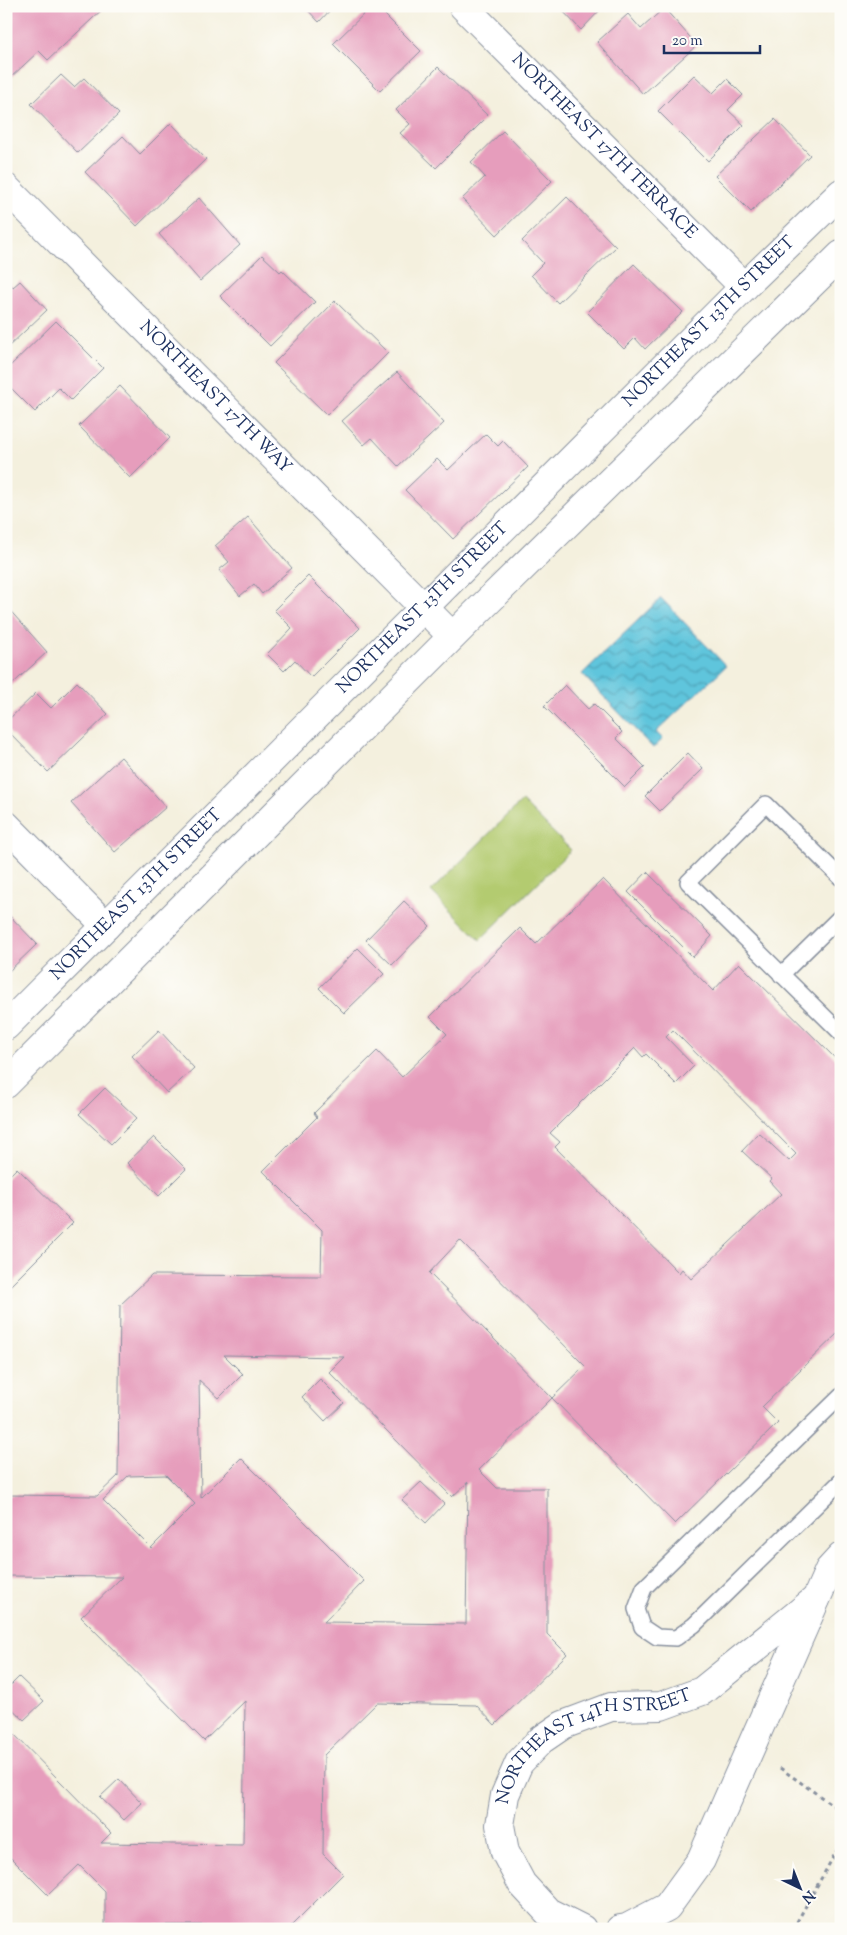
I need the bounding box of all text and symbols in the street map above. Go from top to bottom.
scale bar [664,22,761,54]
text: 20 m [672,31,703,52]
street label: NORTHEAST 17TH TERRACE [505,48,703,246]
street label: NORTHEAST 13TH STREET [617,230,802,414]
street label: NORTHEAST 17TH WAY [133,315,297,480]
street label: NORTHEAST 13TH STREET [331,516,515,700]
street label: NORTHEAST 13TH STREET [45,803,229,987]
street label: NORTHEAST 14TH STREET [491,1683,696,1806]
north arrow [774,1862,824,1912]
text: N [797,1885,818,1907]

